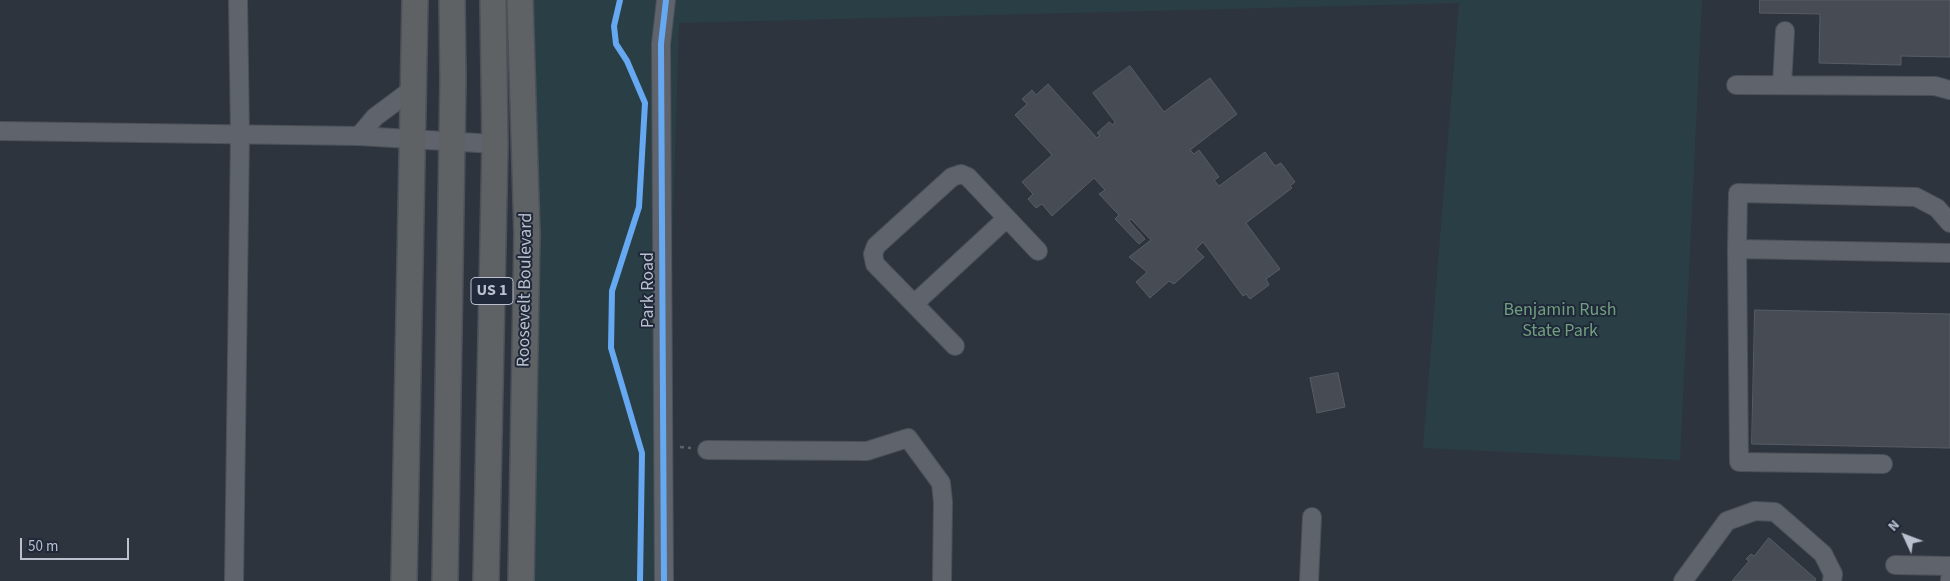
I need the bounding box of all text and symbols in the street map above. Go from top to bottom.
street label: Roosevelt Boulevard [514,213,538,367]
street label: Park Road [638,252,660,328]
road number: US 1 [471,278,513,304]
park label: Benjamin Rush State Park [1503,300,1617,342]
north arrow [1880,511,1930,561]
text: N [1884,516,1905,536]
scale bar [22,528,131,560]
text: 50 m [28,536,58,557]

